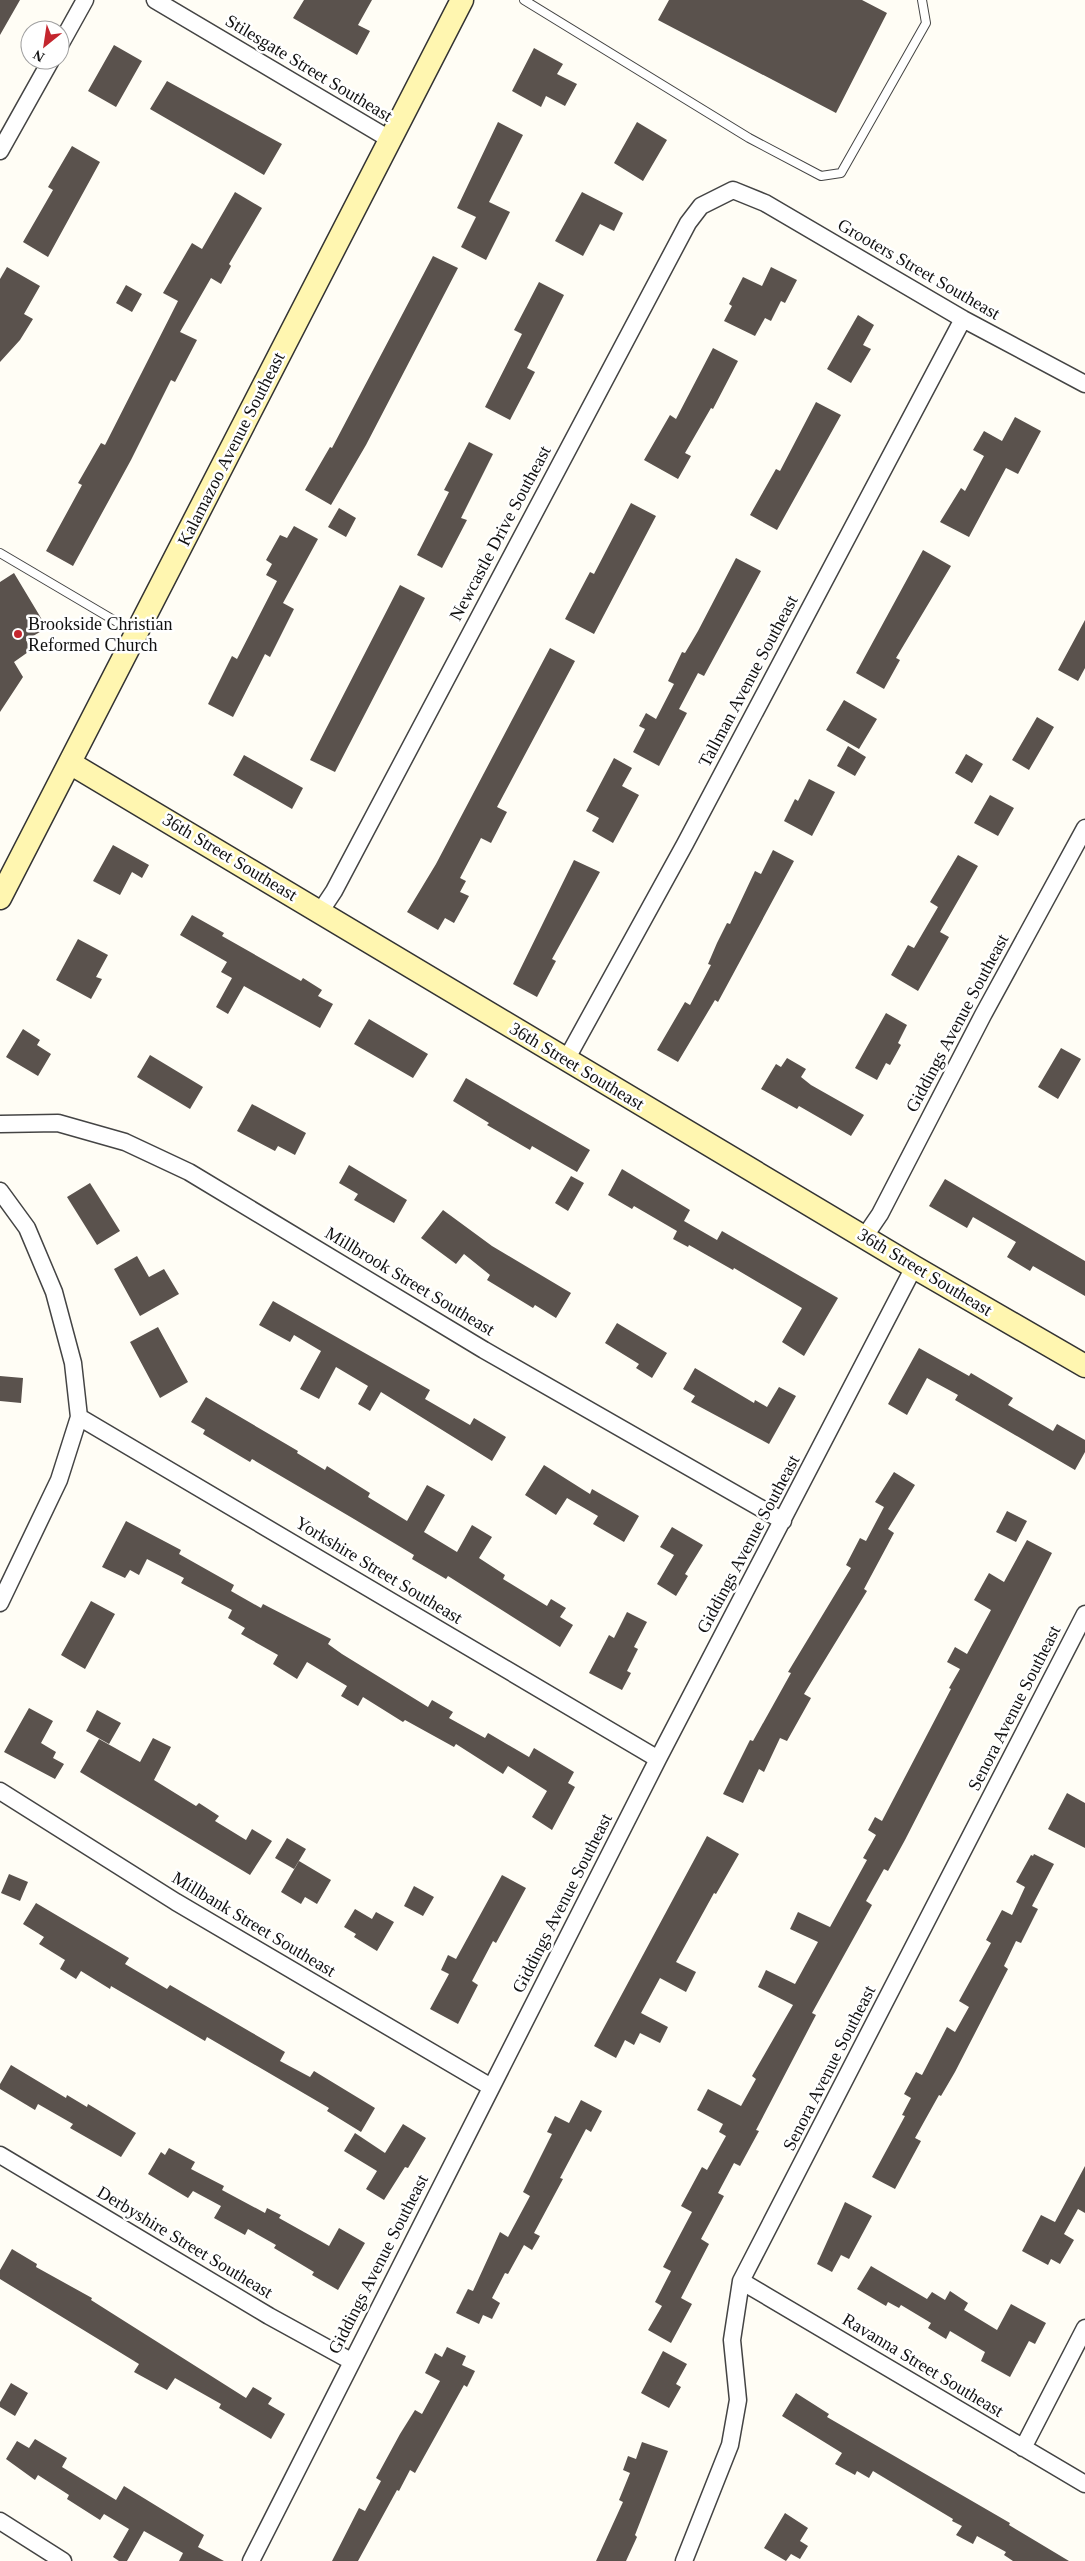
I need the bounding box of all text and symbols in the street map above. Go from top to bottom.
street label: Stilesgate Street Southeast [222,10,396,126]
north arrow [20,20,70,70]
text: N [31,47,47,65]
street label: Grooters Street Southeast [834,214,1004,324]
street label: Kalamazoo Avenue Southeast [173,349,289,549]
street label: Newcastle Drive Southeast [445,442,555,624]
street label: Tallman Avenue Southeast [694,592,802,770]
place label: Brookside Christian Reformed Church [28,614,173,655]
marker: Brookside Christian Reformed Church [12,628,24,640]
street label: 36th Street Southeast [159,809,301,905]
street label: Giddings Avenue Southeast [902,931,1012,1115]
street label: 36th Street Southeast [506,1018,648,1114]
street label: Millbrook Street Southeast [322,1222,498,1340]
street label: 36th Street Southeast [854,1224,996,1320]
street label: Giddings Avenue Southeast [693,1452,803,1636]
street label: Yorkshire Street Southeast [292,1512,466,1628]
street label: Senora Avenue Southeast [964,1622,1064,1794]
street label: Giddings Avenue Southeast [508,1810,616,1996]
street label: Millbank Street Southeast [169,1867,339,1981]
street label: Senora Avenue Southeast [779,1982,879,2154]
street label: Giddings Avenue Southeast [324,2171,432,2357]
street label: Derbyshire Street Southeast [94,2182,276,2302]
street label: Ravanna Street Southeast [839,2309,1007,2421]

